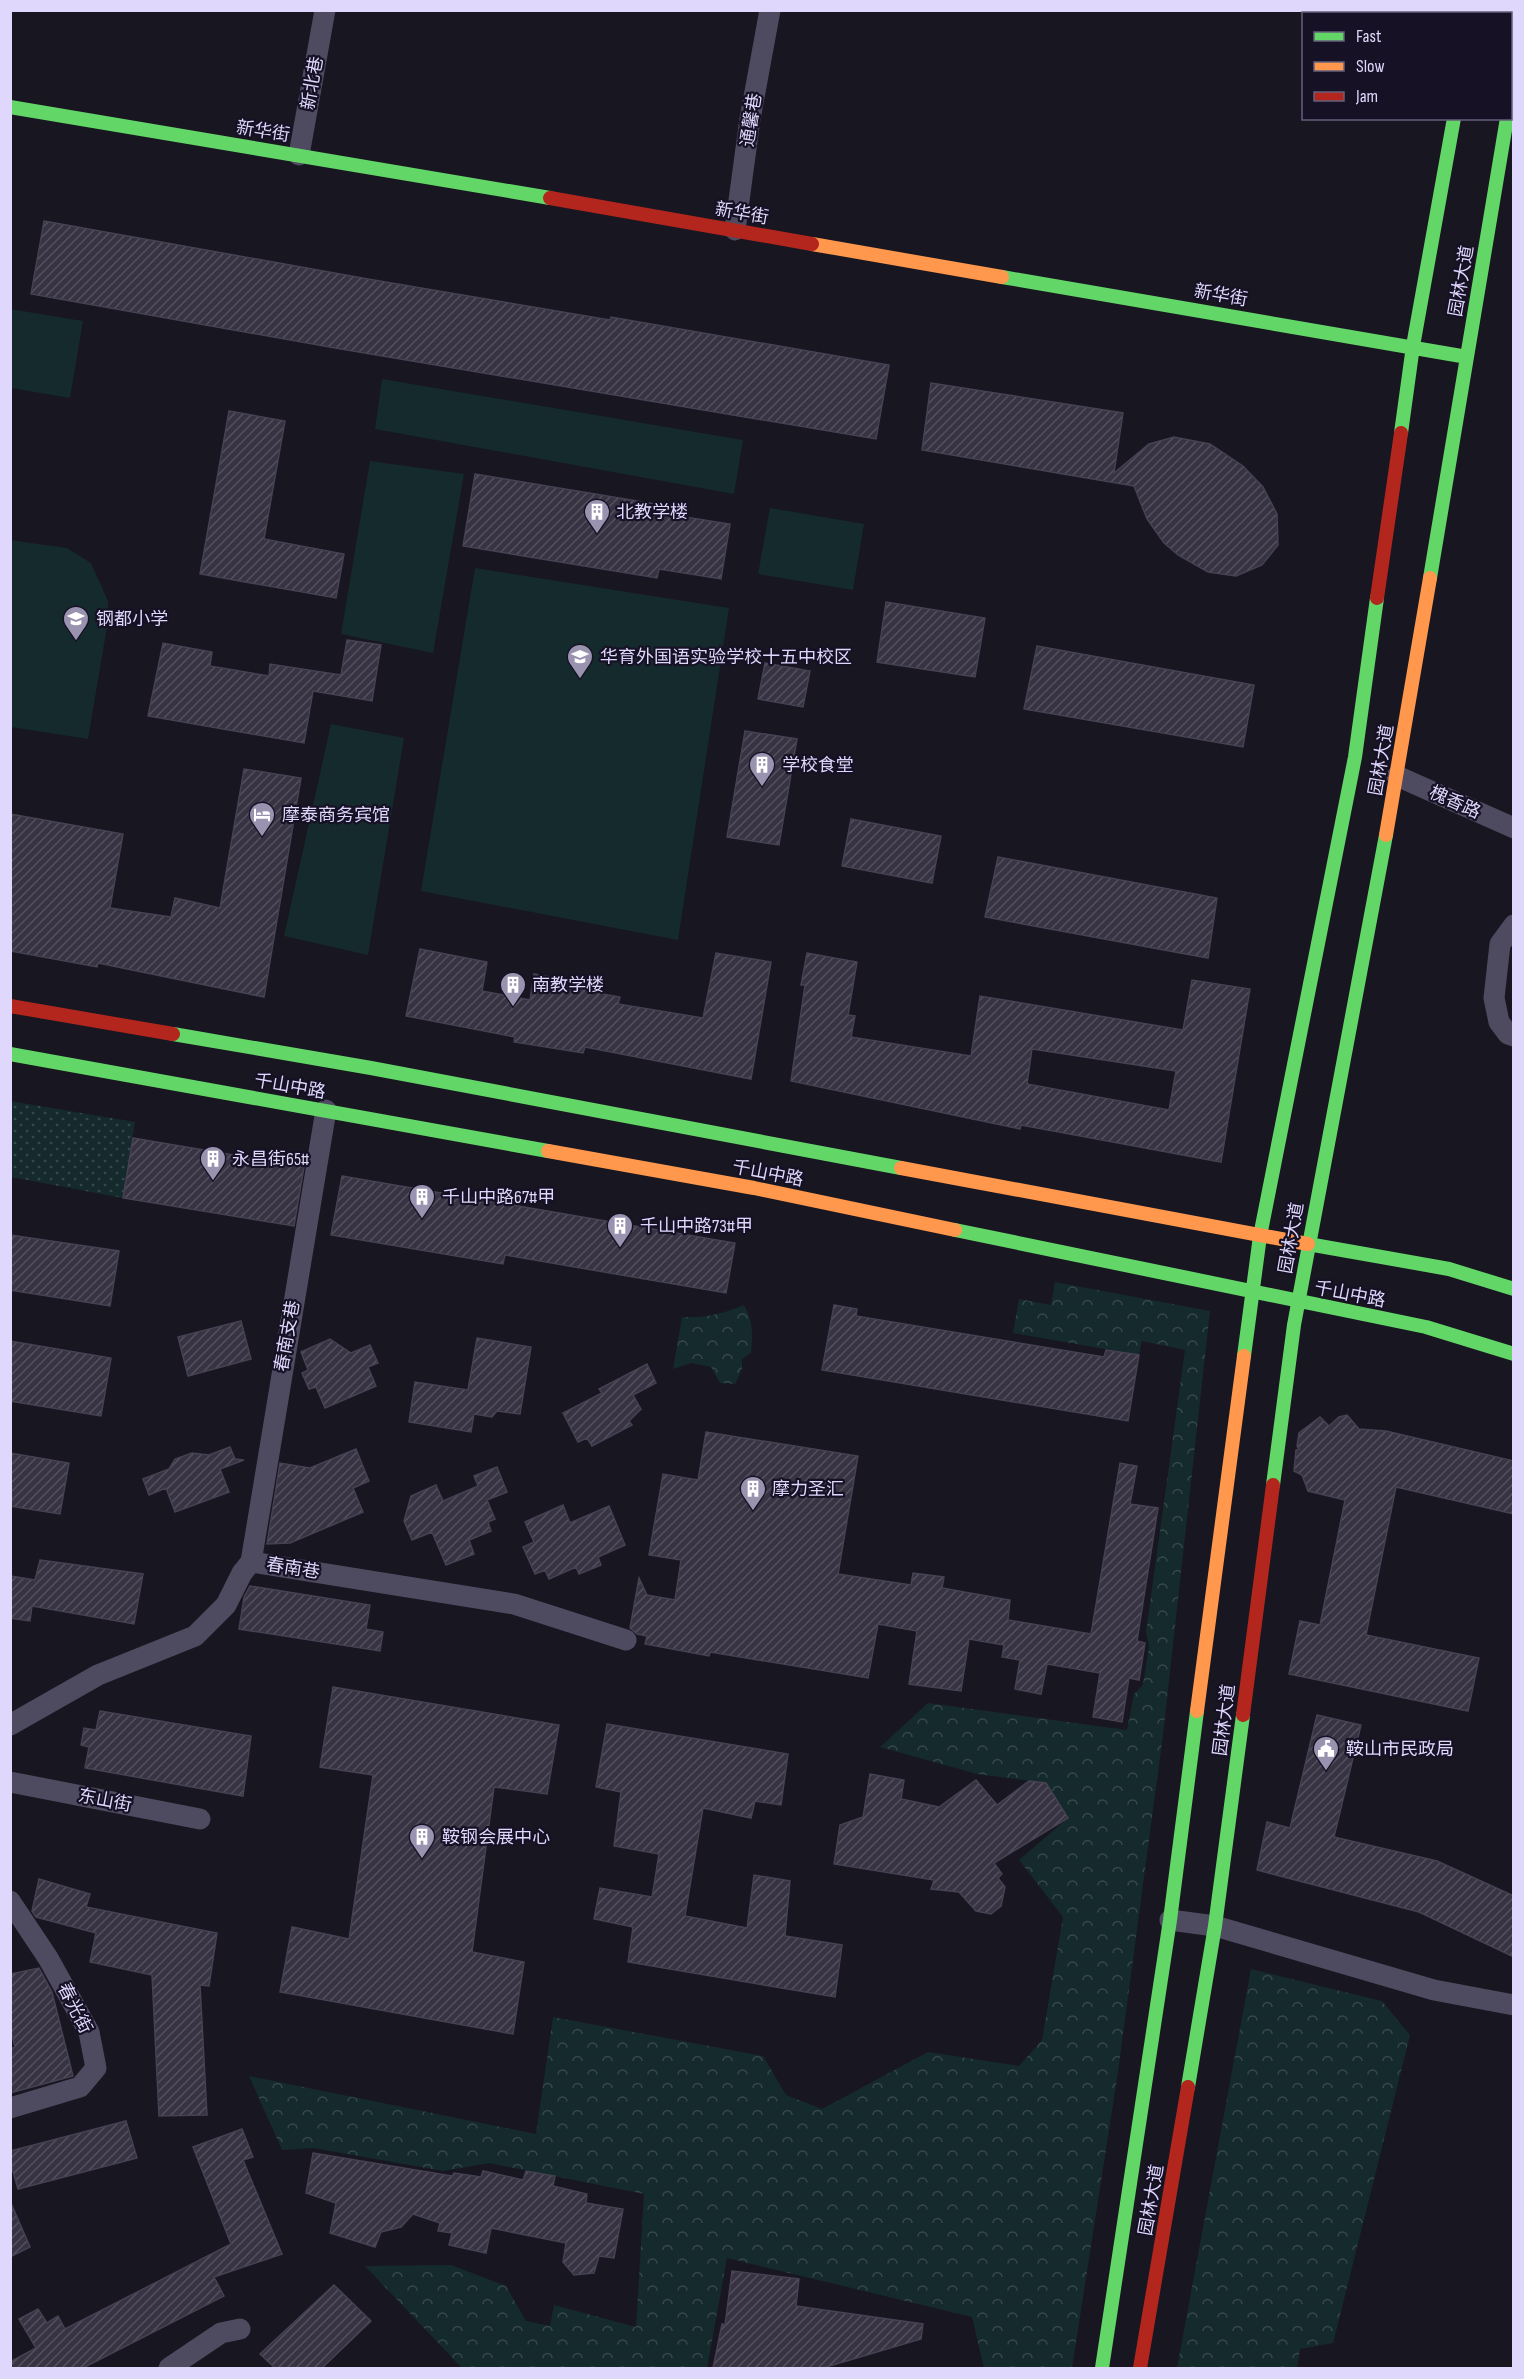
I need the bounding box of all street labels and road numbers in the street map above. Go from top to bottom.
street label: 新北巷 [297,55,328,111]
street label: 通馨巷 [737,92,766,148]
street label: 新华街 [235,117,291,146]
street label: 新华街 [714,198,770,229]
street label: 园林大道 [1445,244,1478,318]
street label: 新华街 [1193,280,1249,311]
street label: 园林大道 [1365,723,1398,797]
street label: 槐香路 [1426,782,1484,823]
street label: 千山中路 [253,1070,327,1103]
street label: 千山中路 [731,1156,805,1191]
street label: 园林大道 [1275,1201,1308,1275]
street label: 千山中路 [1313,1277,1387,1312]
street label: 春南支巷 [271,1299,304,1373]
street label: 春南巷 [265,1554,321,1583]
street label: 园林大道 [1210,1683,1239,1757]
street label: 东山街 [76,1785,133,1816]
street label: 春光街 [53,1979,96,2037]
street label: 园林大道 [1135,2163,1168,2237]

